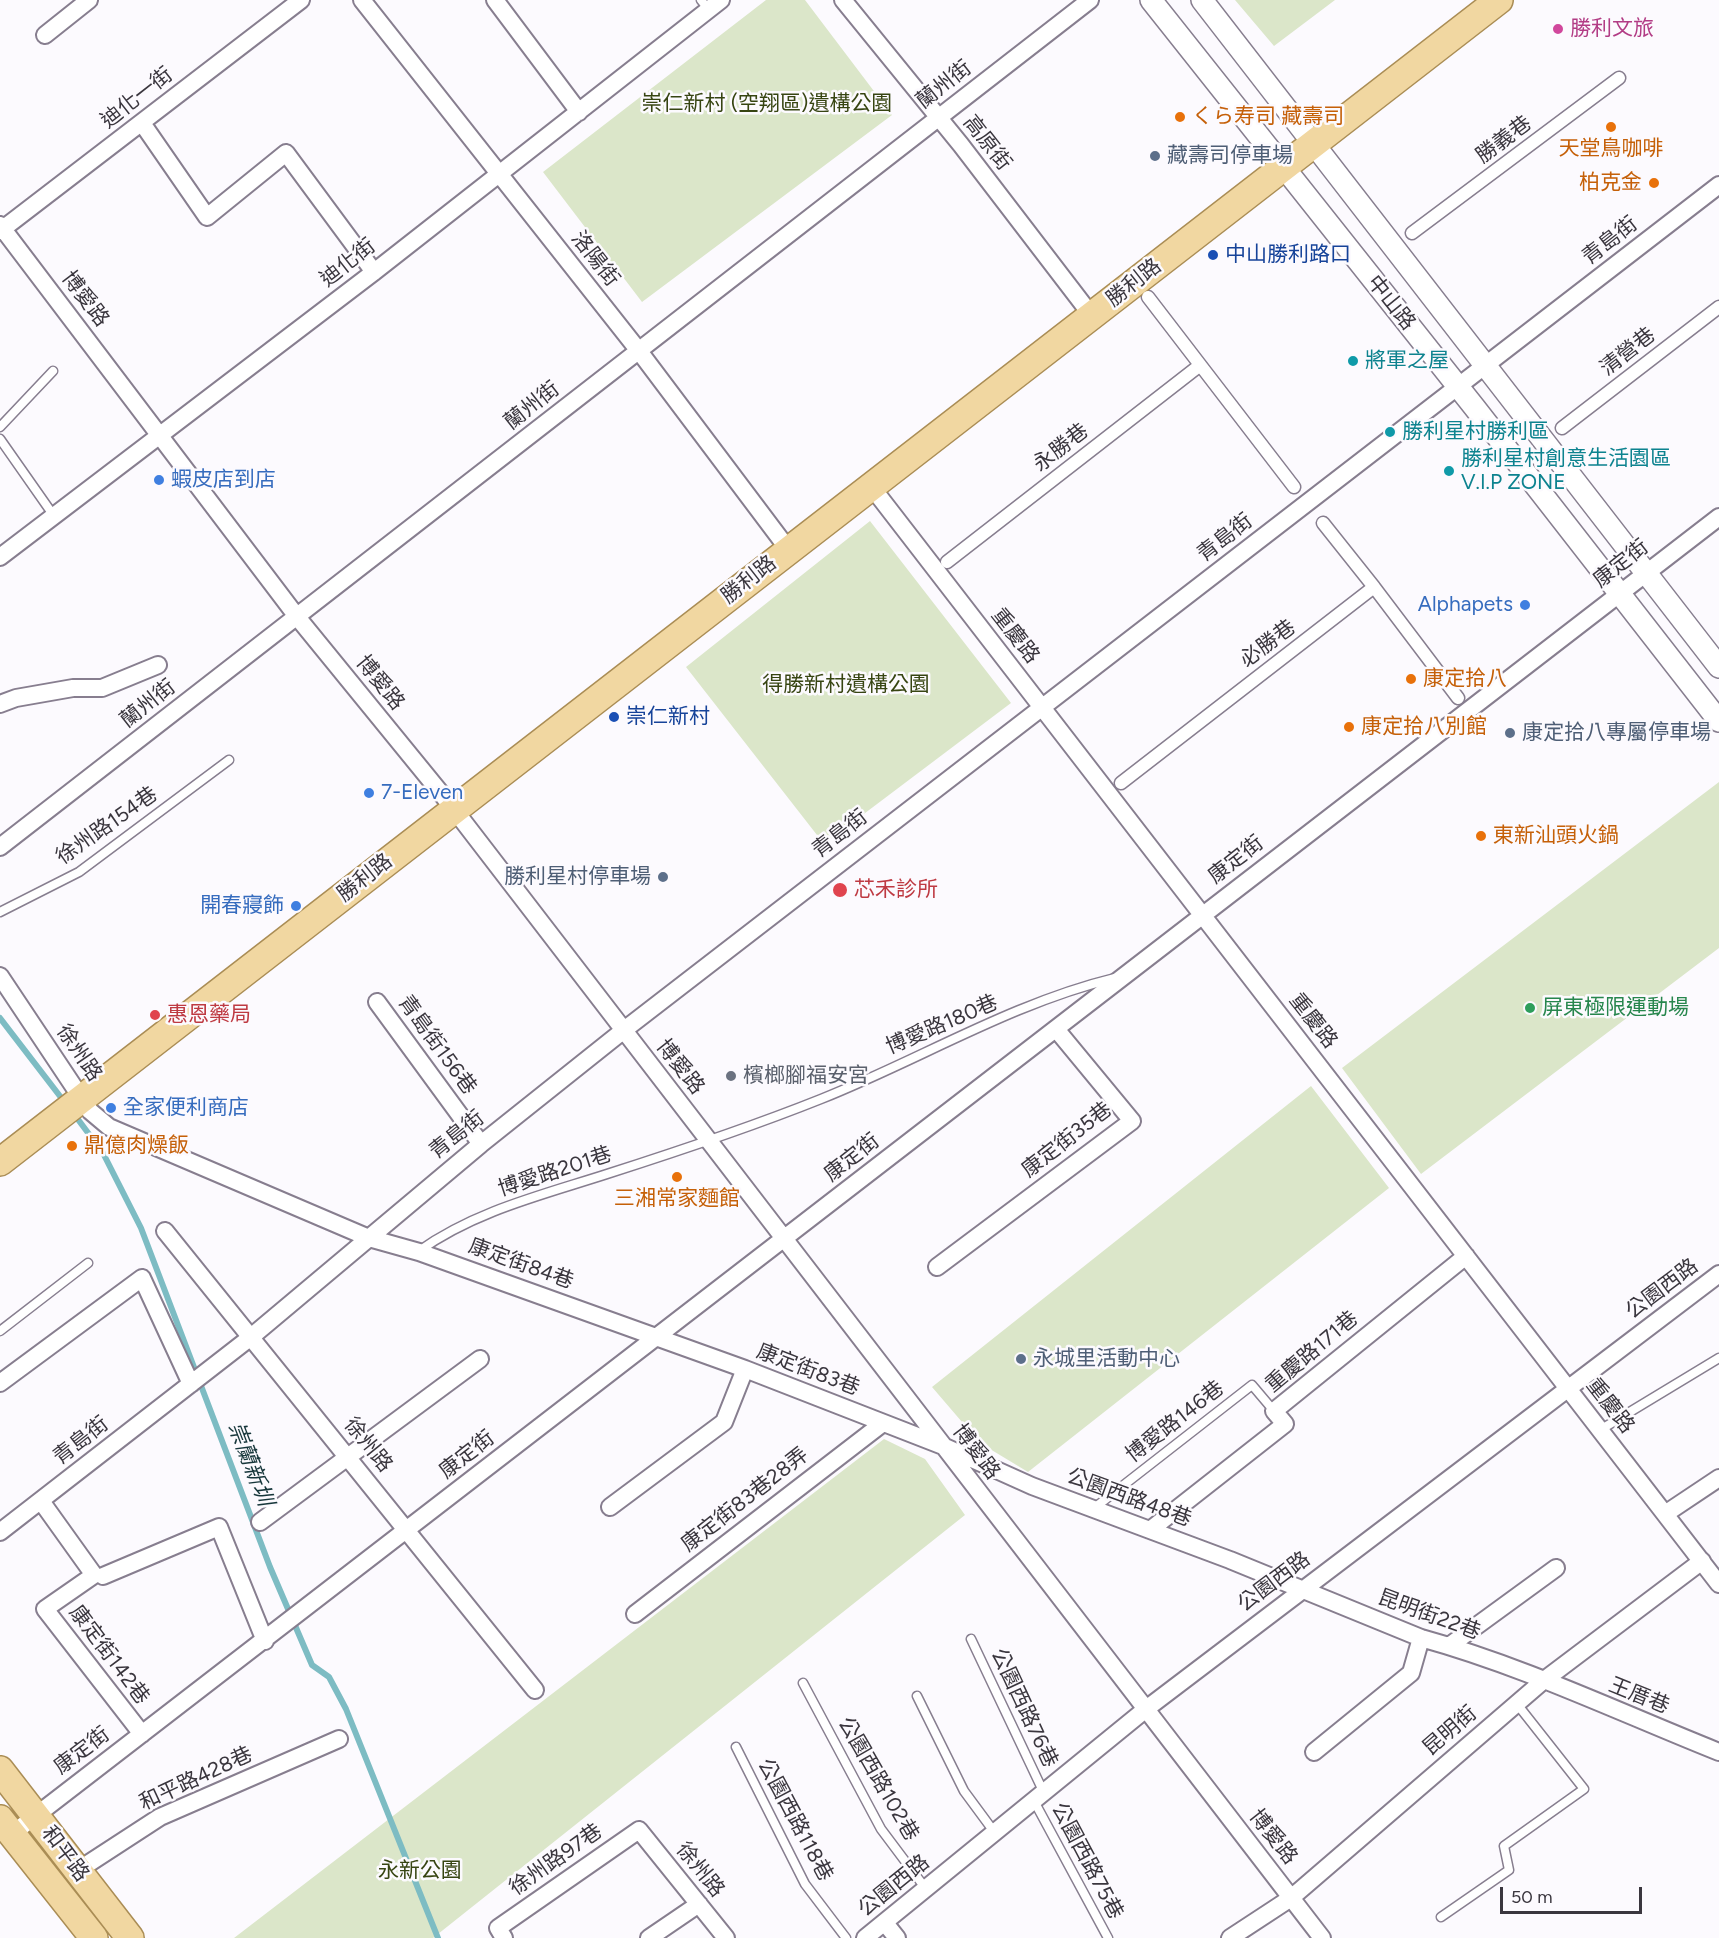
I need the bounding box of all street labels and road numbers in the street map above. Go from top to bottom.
street label: 蘭州街 [911,56,977,114]
street label: 迪化一街 [96,62,178,134]
street label: 高原街 [958,110,1016,176]
street label: 勝義巷 [1471,111,1537,169]
street label: 青島街 [1577,212,1643,270]
street label: 洛陽街 [566,226,624,292]
street label: 迪化街 [315,234,381,292]
street label: 勝利路 [1101,254,1167,312]
street label: 博愛路 [56,266,114,332]
street label: 中山路 [1361,271,1421,335]
street label: 清營巷 [1595,323,1661,381]
street label: 蘭州街 [499,377,565,435]
street label: 永勝巷 [1028,419,1094,477]
street label: 青島街 [1192,509,1258,567]
street label: 康定街 [1588,535,1654,593]
street label: 勝利路 [716,551,782,609]
street label: 重慶路 [986,603,1044,669]
street label: 必勝巷 [1235,615,1301,673]
street label: 博愛路 [350,651,410,715]
street label: 蘭州街 [115,675,181,733]
street label: 徐州路154巷 [52,782,162,870]
street label: 青島街 [807,805,873,863]
street label: 康定街 [1203,831,1269,889]
street label: 勝利路 [332,849,398,907]
street label: 重慶路 [1284,988,1342,1054]
street label: 青島街156巷 [393,990,481,1100]
street label: 博愛路180巷 [882,990,1002,1060]
street label: 徐州路 [51,1020,107,1086]
street label: 博愛路 [651,1034,709,1100]
street label: 康定街35巷 [1017,1097,1117,1183]
street label: 青島街 [425,1105,489,1165]
street label: 康定街 [819,1129,885,1187]
street label: 博愛路201巷 [495,1142,615,1202]
street label: 康定街84巷 [465,1233,577,1295]
street label: 公園西路 [1621,1254,1703,1324]
street label: 重慶路171巷 [1261,1306,1363,1398]
street label: 康定街83巷 [753,1339,863,1401]
street label: 重慶路 [1581,1373,1639,1439]
street label: 博愛路146巷 [1121,1376,1229,1468]
street label: 青島街 [48,1412,114,1470]
street label: 徐州路 [338,1413,398,1477]
street label: 博愛路 [947,1419,1005,1485]
street label: 康定街 [434,1426,500,1484]
street label: 康定街83巷28弄 [677,1443,813,1557]
street label: 公園西路48巷 [1063,1464,1195,1532]
street label: 公園西路 [1233,1547,1315,1617]
street label: 昆明街22巷 [1374,1585,1484,1645]
street label: 康定街142巷 [64,1601,154,1709]
street label: 公園西路76巷 [985,1645,1063,1771]
street label: 王厝巷 [1605,1673,1673,1719]
street label: 昆明街 [1418,1701,1482,1761]
street label: 公園西路102巷 [832,1713,924,1845]
street label: 康定街 [49,1722,115,1780]
street label: 和平路428巷 [136,1742,256,1816]
street label: 公園西路118巷 [752,1754,838,1886]
street label: 公園西路75巷 [1046,1798,1128,1924]
street label: 博愛路 [1244,1804,1302,1870]
street label: 徐州路97巷 [505,1819,607,1901]
street label: 和平路 [36,1821,94,1887]
street label: 徐州路 [670,1838,730,1902]
street label: 公園西路 [853,1850,935,1922]

